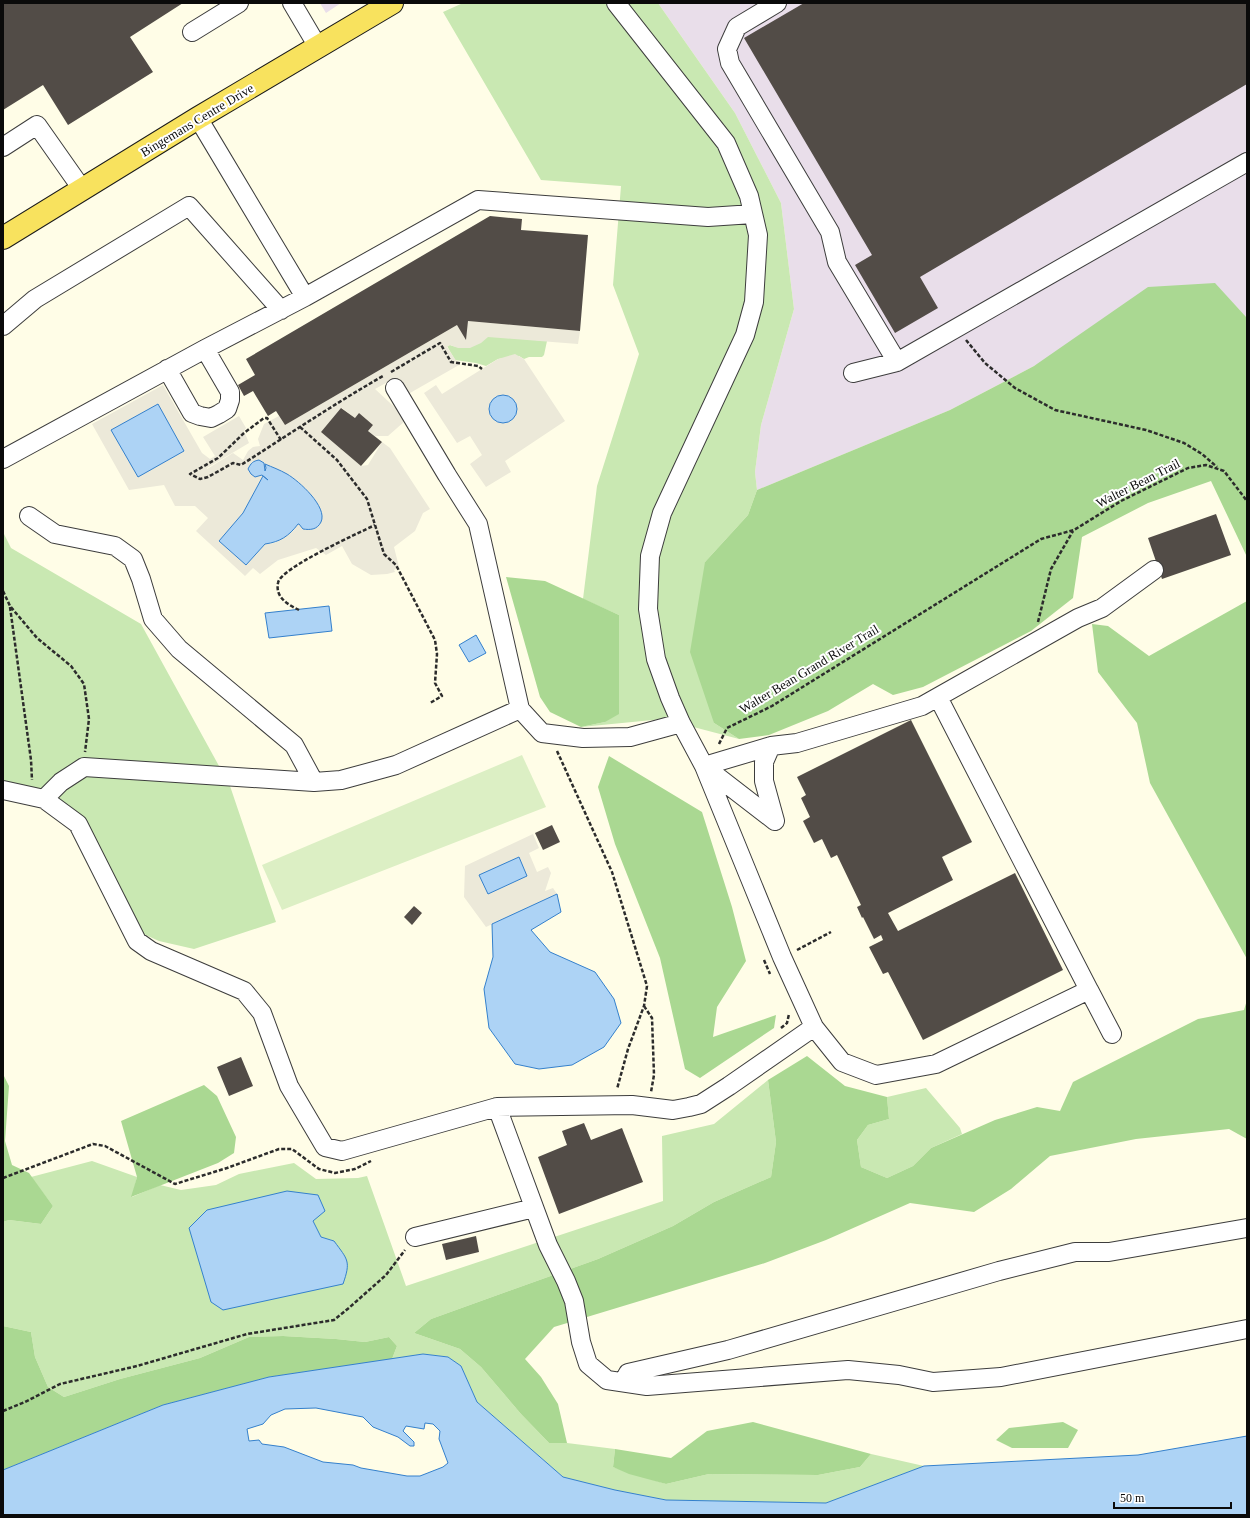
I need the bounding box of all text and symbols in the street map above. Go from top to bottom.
street label: Bingemans Centre Drive [138,80,256,160]
street label: Walter Bean Trail [1094,455,1183,511]
street label: Walter Bean Grand River Trail [737,621,882,717]
scale bar [1114,1484,1231,1510]
text: 50 m [1120,1491,1145,1505]

